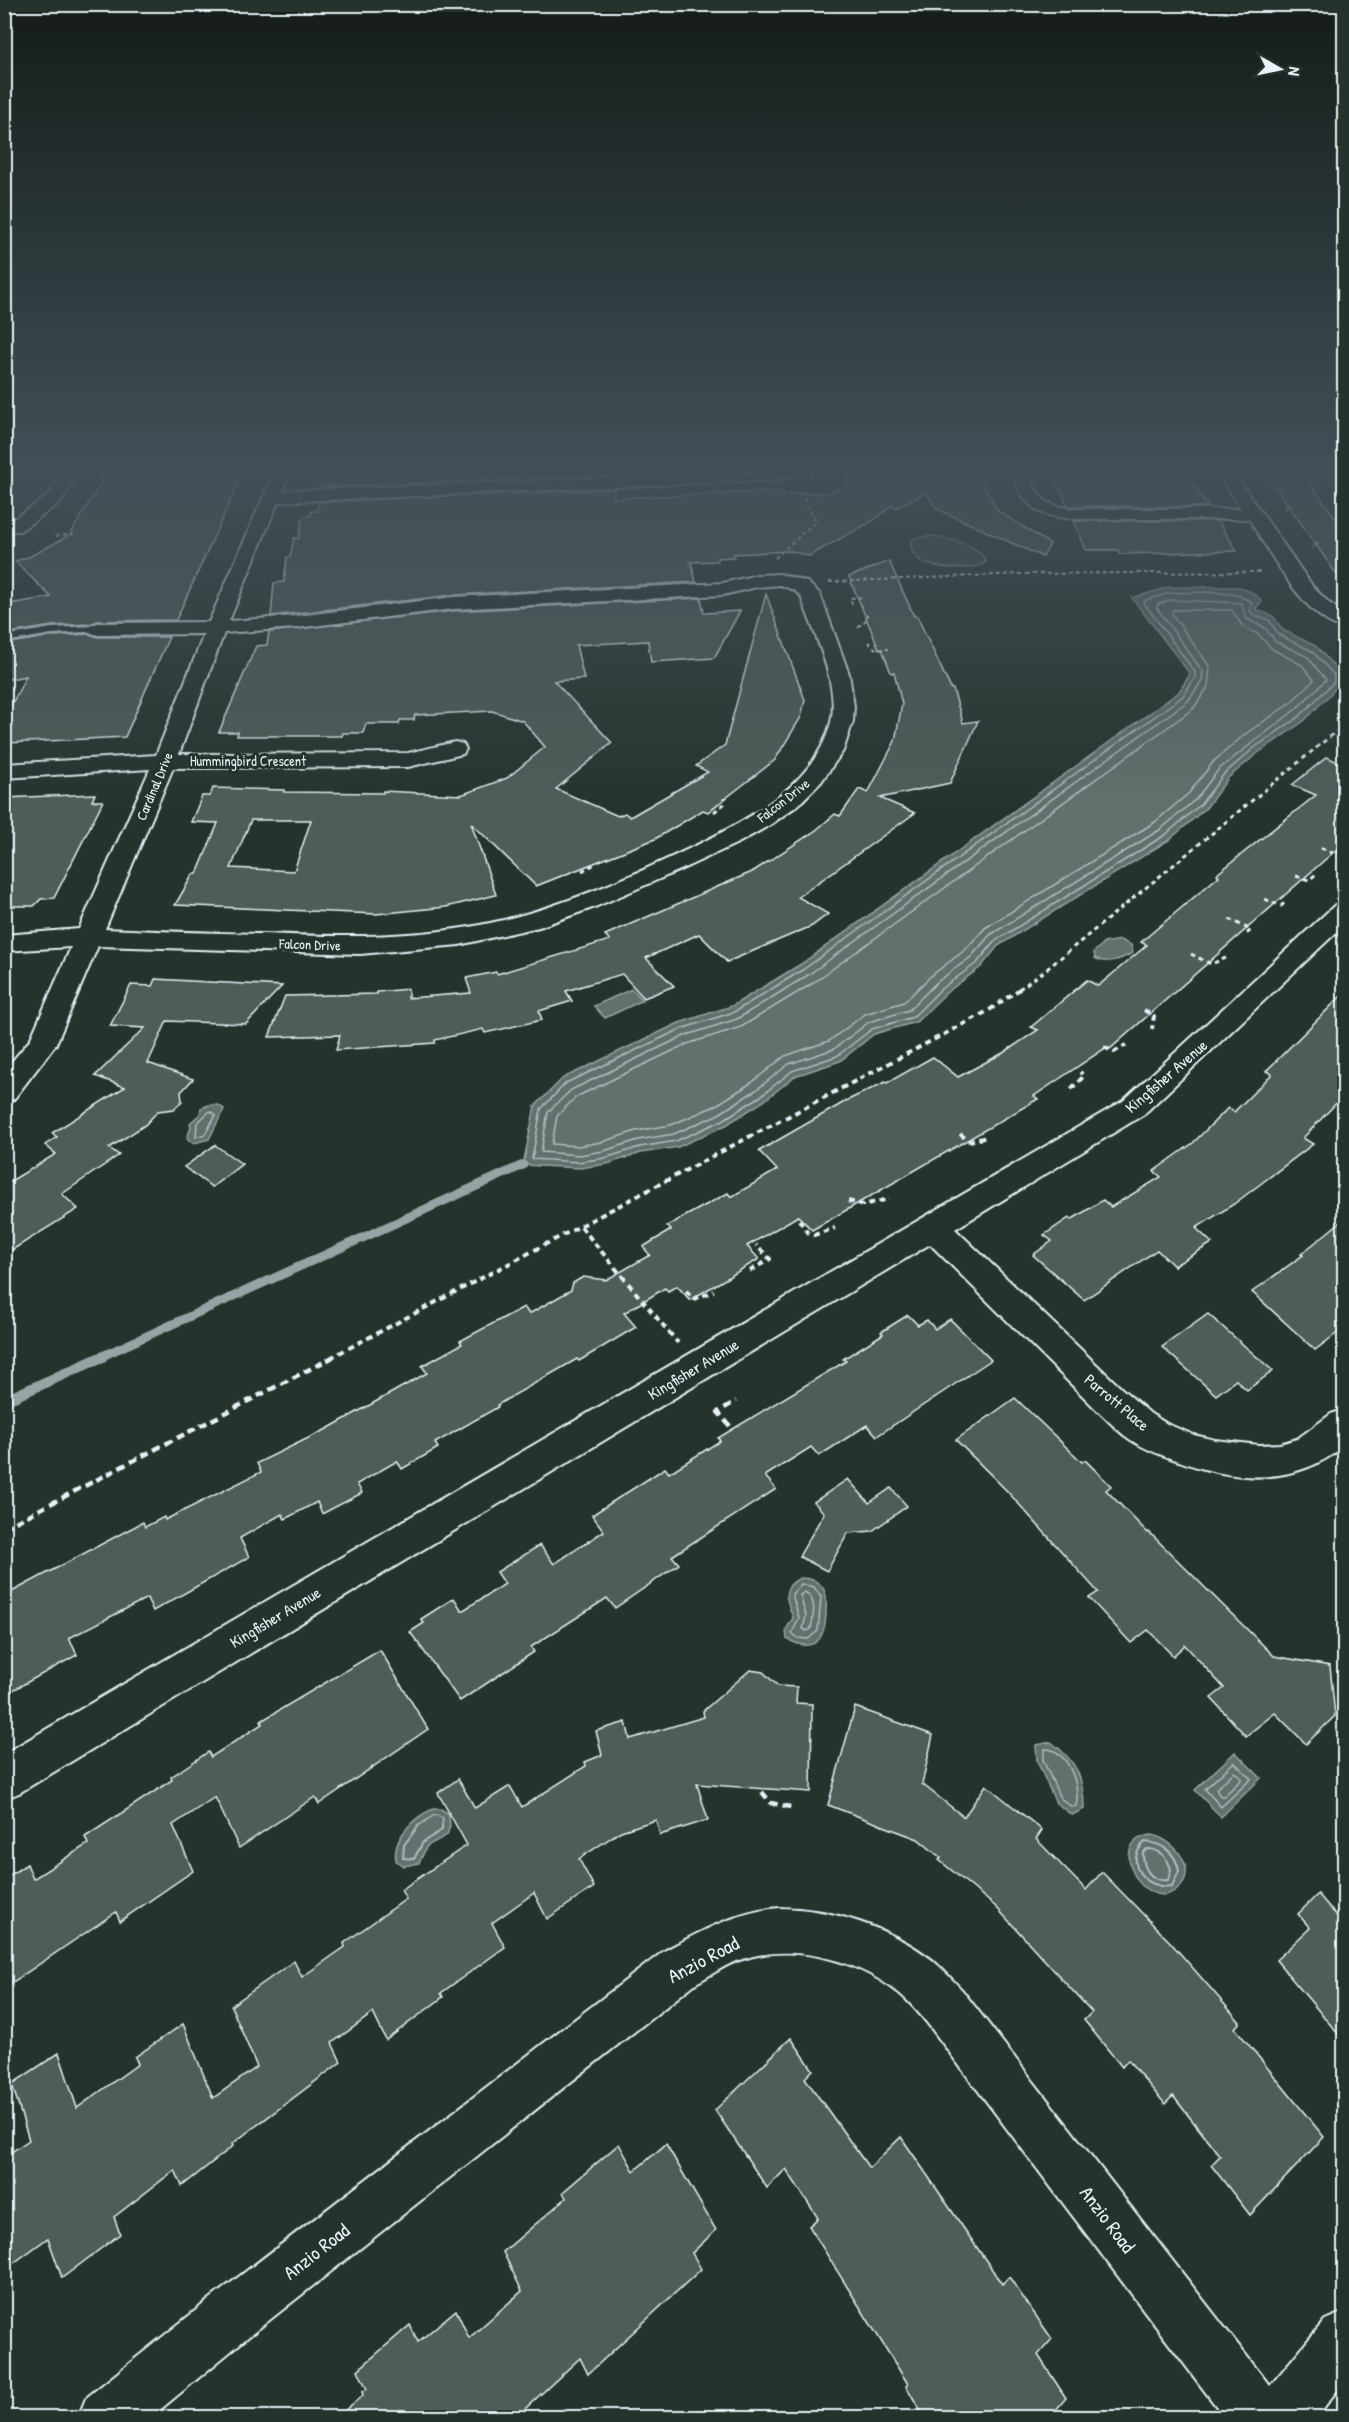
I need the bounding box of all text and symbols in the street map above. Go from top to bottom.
north arrow [1250,39,1310,99]
text: N [1283,65,1306,78]
street label: Cardinal Drive [131,749,177,823]
street label: Hummingbird Crescent [190,751,306,771]
street label: Falcon Drive [752,773,813,827]
street label: Falcon Drive [278,933,341,955]
street label: Kingfisher Avenue [1120,1034,1212,1118]
street label: Kingfisher Avenue [643,1333,743,1405]
street label: Parrott Place [1080,1368,1155,1436]
street label: Kingfisher Avenue [225,1581,325,1653]
street label: Anzio Road [663,1929,744,1989]
street label: Anzio Road [1074,2180,1142,2258]
street label: Anzio Road [277,2216,355,2285]

